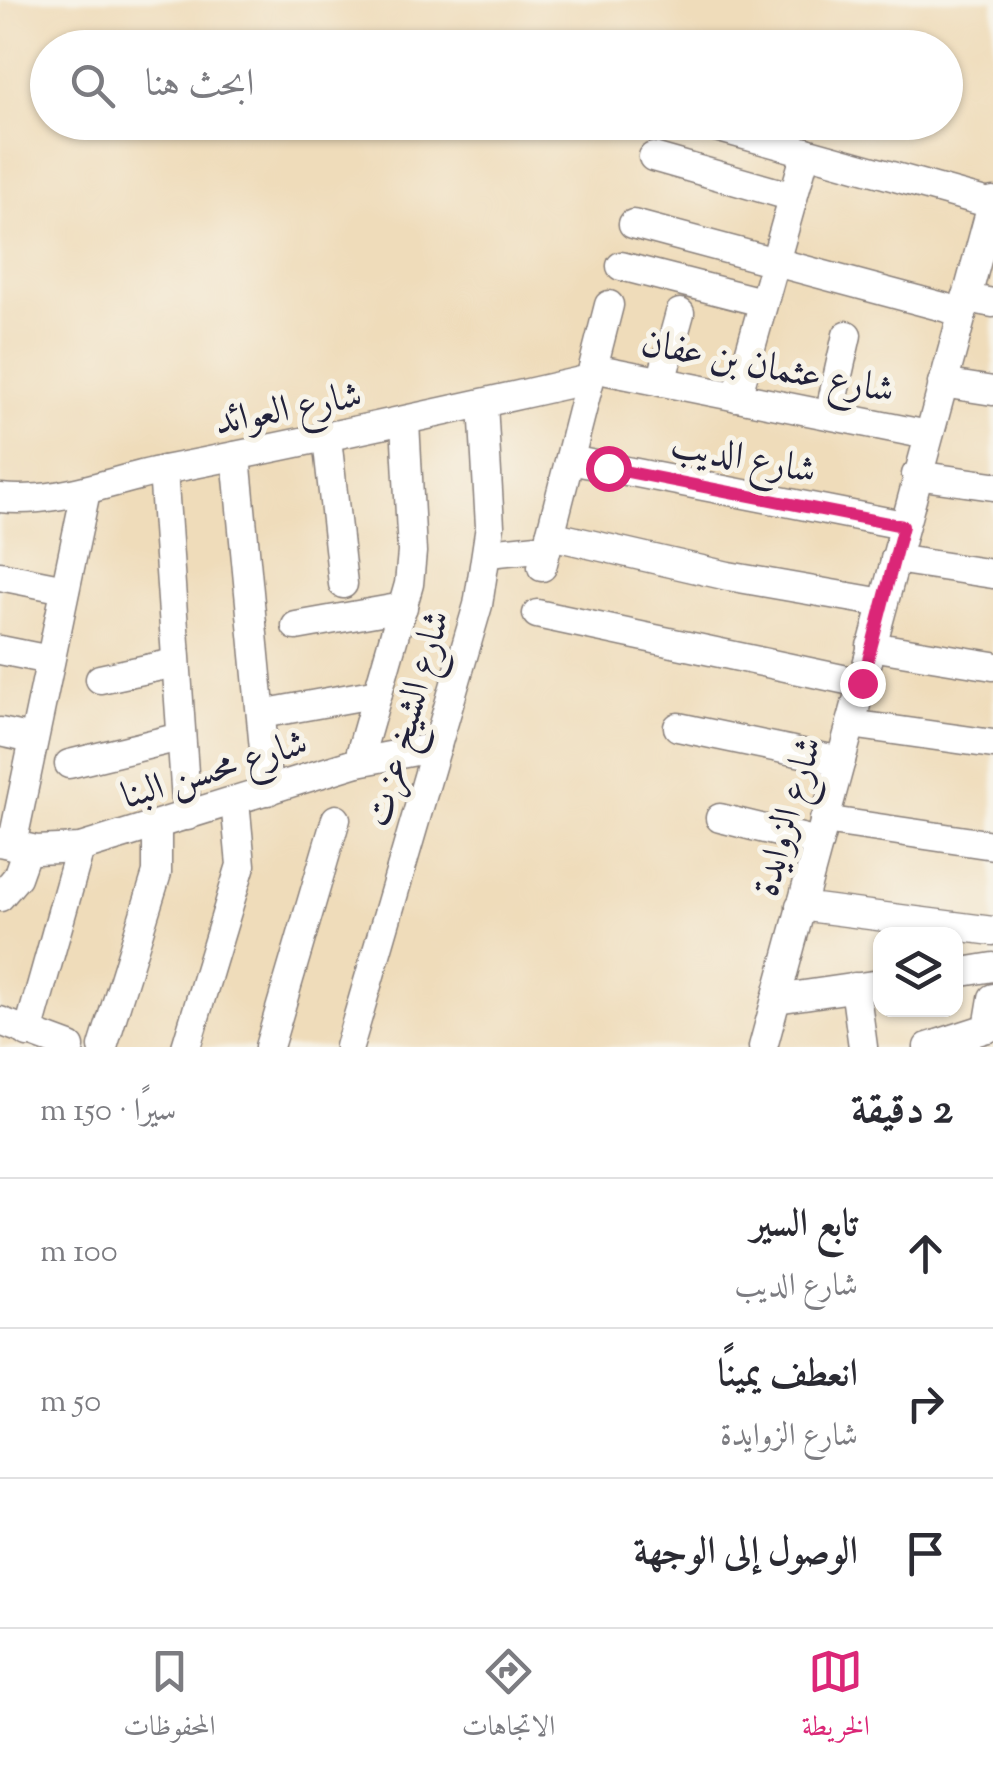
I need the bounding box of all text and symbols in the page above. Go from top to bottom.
search box [30,30,963,140]
icon: search [65,58,120,113]
text: ابحث هنا [145,59,254,113]
street label: شارع عثمان بن عفان [636,318,899,420]
street label: شارع العوائد [210,370,367,452]
street label: شارع الديب [666,419,820,500]
route start [586,446,632,492]
street label: شارع الشيخ عزت [353,604,469,835]
route end [840,661,886,707]
street label: شارع محسن البنا [115,718,315,826]
street label: شارع الزوايدة [741,731,838,903]
map controls [873,927,963,1017]
button: layers [873,927,963,1017]
text: 2 دقيقة [851,1082,953,1142]
text: سيرًا · 150 m [40,1089,176,1135]
text: تابع السير [751,1199,858,1253]
icon: ahead [898,1226,953,1281]
text: 100 m [40,1230,118,1276]
text: شارع الديب [734,1264,858,1310]
text: انعطف يمينًا [718,1349,858,1403]
icon: right [898,1376,953,1431]
text: 50 m [40,1380,101,1426]
text: شارع الزوايدة [720,1414,858,1460]
icon: arrive [898,1526,953,1581]
text: الوصول إلى الوجهة [634,1527,858,1581]
tab: المحفوظات [123,1644,215,1753]
tab: الاتجاهات [462,1644,555,1753]
tab: الخريطة [802,1644,870,1753]

